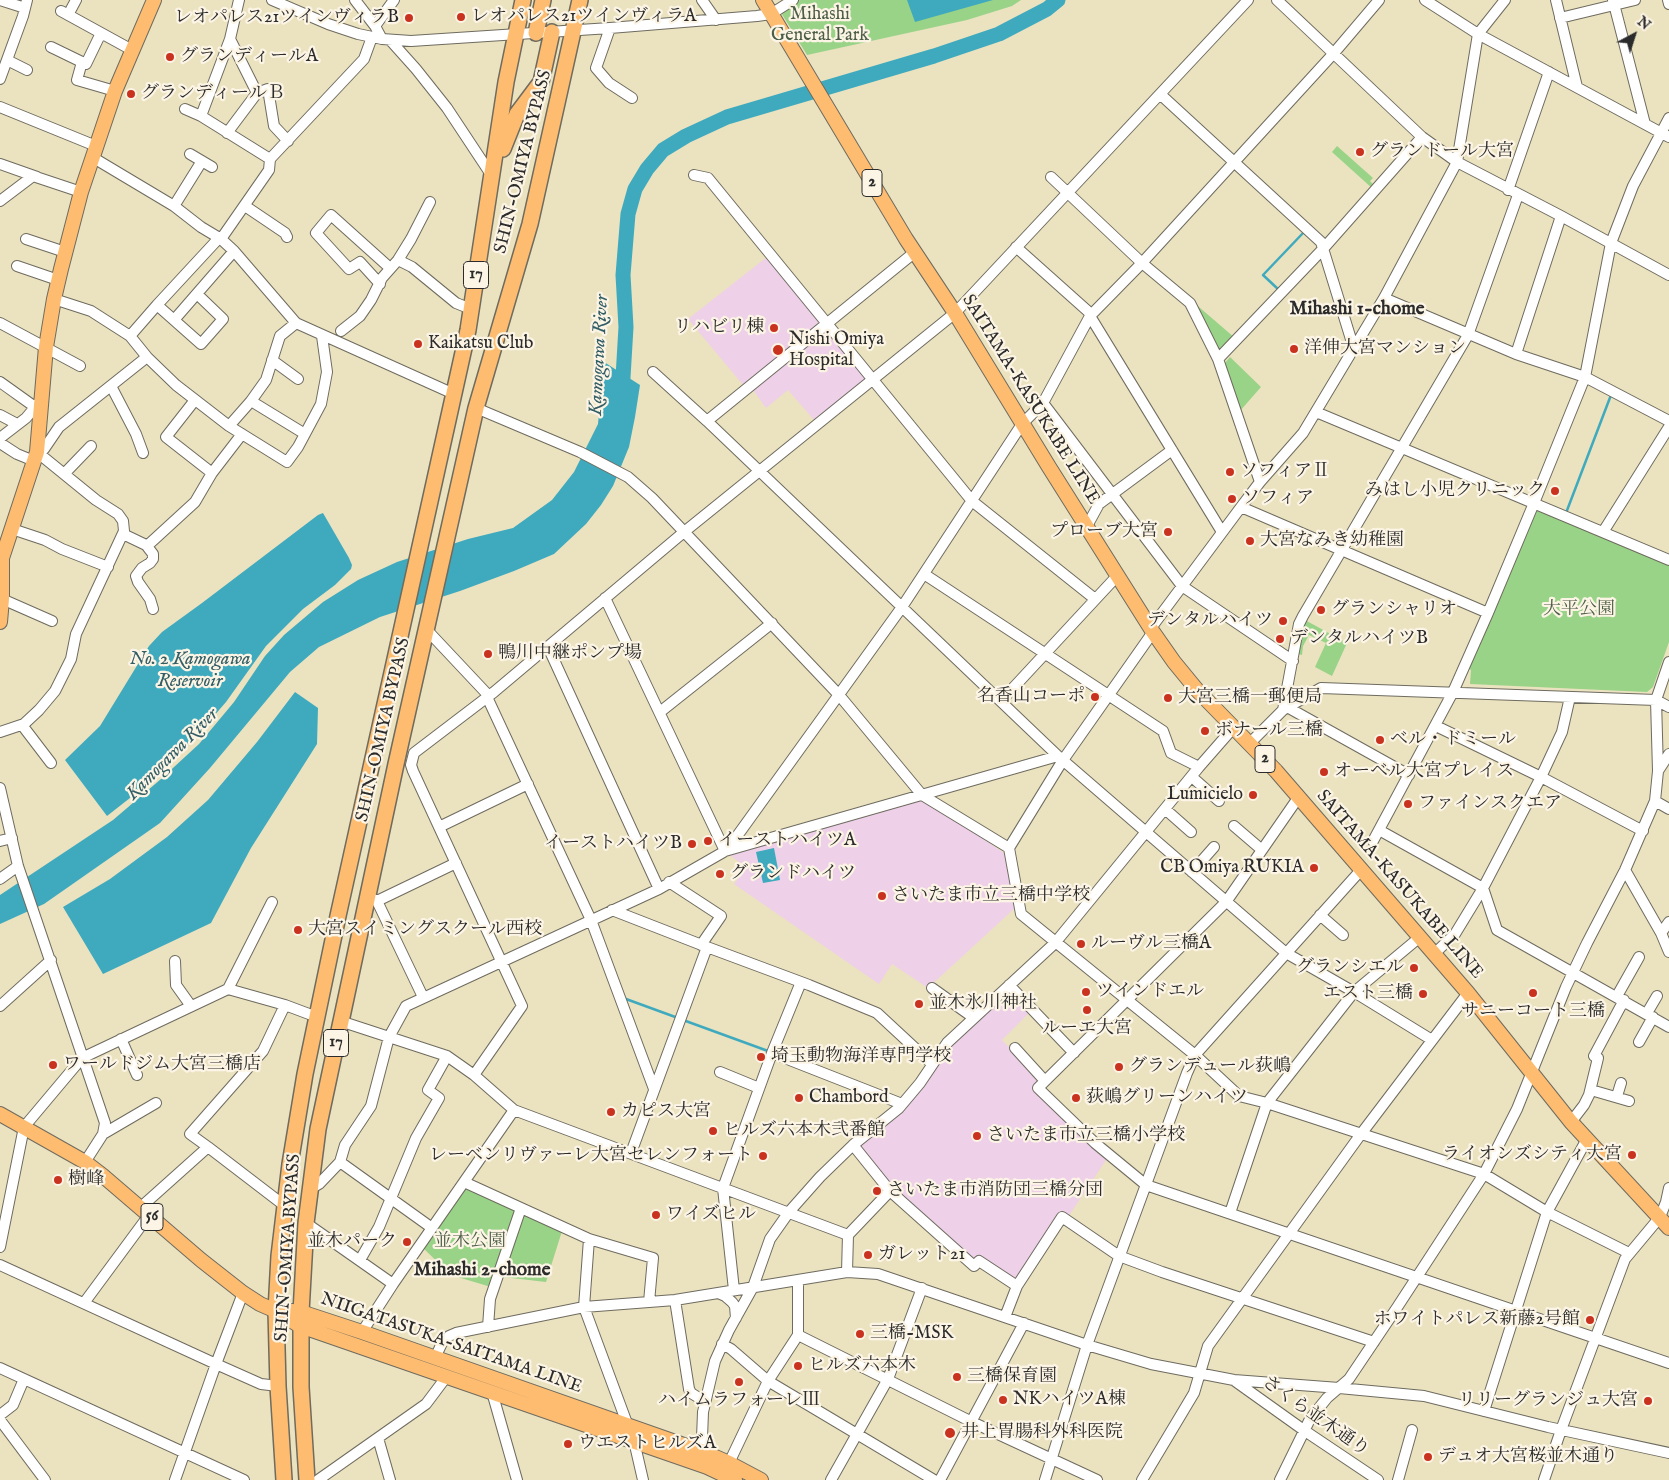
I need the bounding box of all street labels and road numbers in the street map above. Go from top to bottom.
street label: SHIN-OMIYA BYPASS [491,68,557,256]
road number: 2 [862,170,882,197]
road number: 17 [464,262,488,288]
street label: SAITAMA-KASUKABE LINE [956,291,1104,509]
street label: SHIN-OMIYA BYPASS [352,636,416,824]
road number: 2 [1255,746,1275,772]
street label: SAITAMA-KASUKABE LINE [1311,786,1487,984]
road number: 17 [324,1030,348,1056]
street label: SHIN-OMIYA BYPASS [272,1153,306,1343]
road number: 56 [141,1204,163,1230]
street label: NIIGATASUKA-SAITAMA LINE [317,1289,585,1399]
street label: さくら並木通り [1257,1372,1373,1462]

